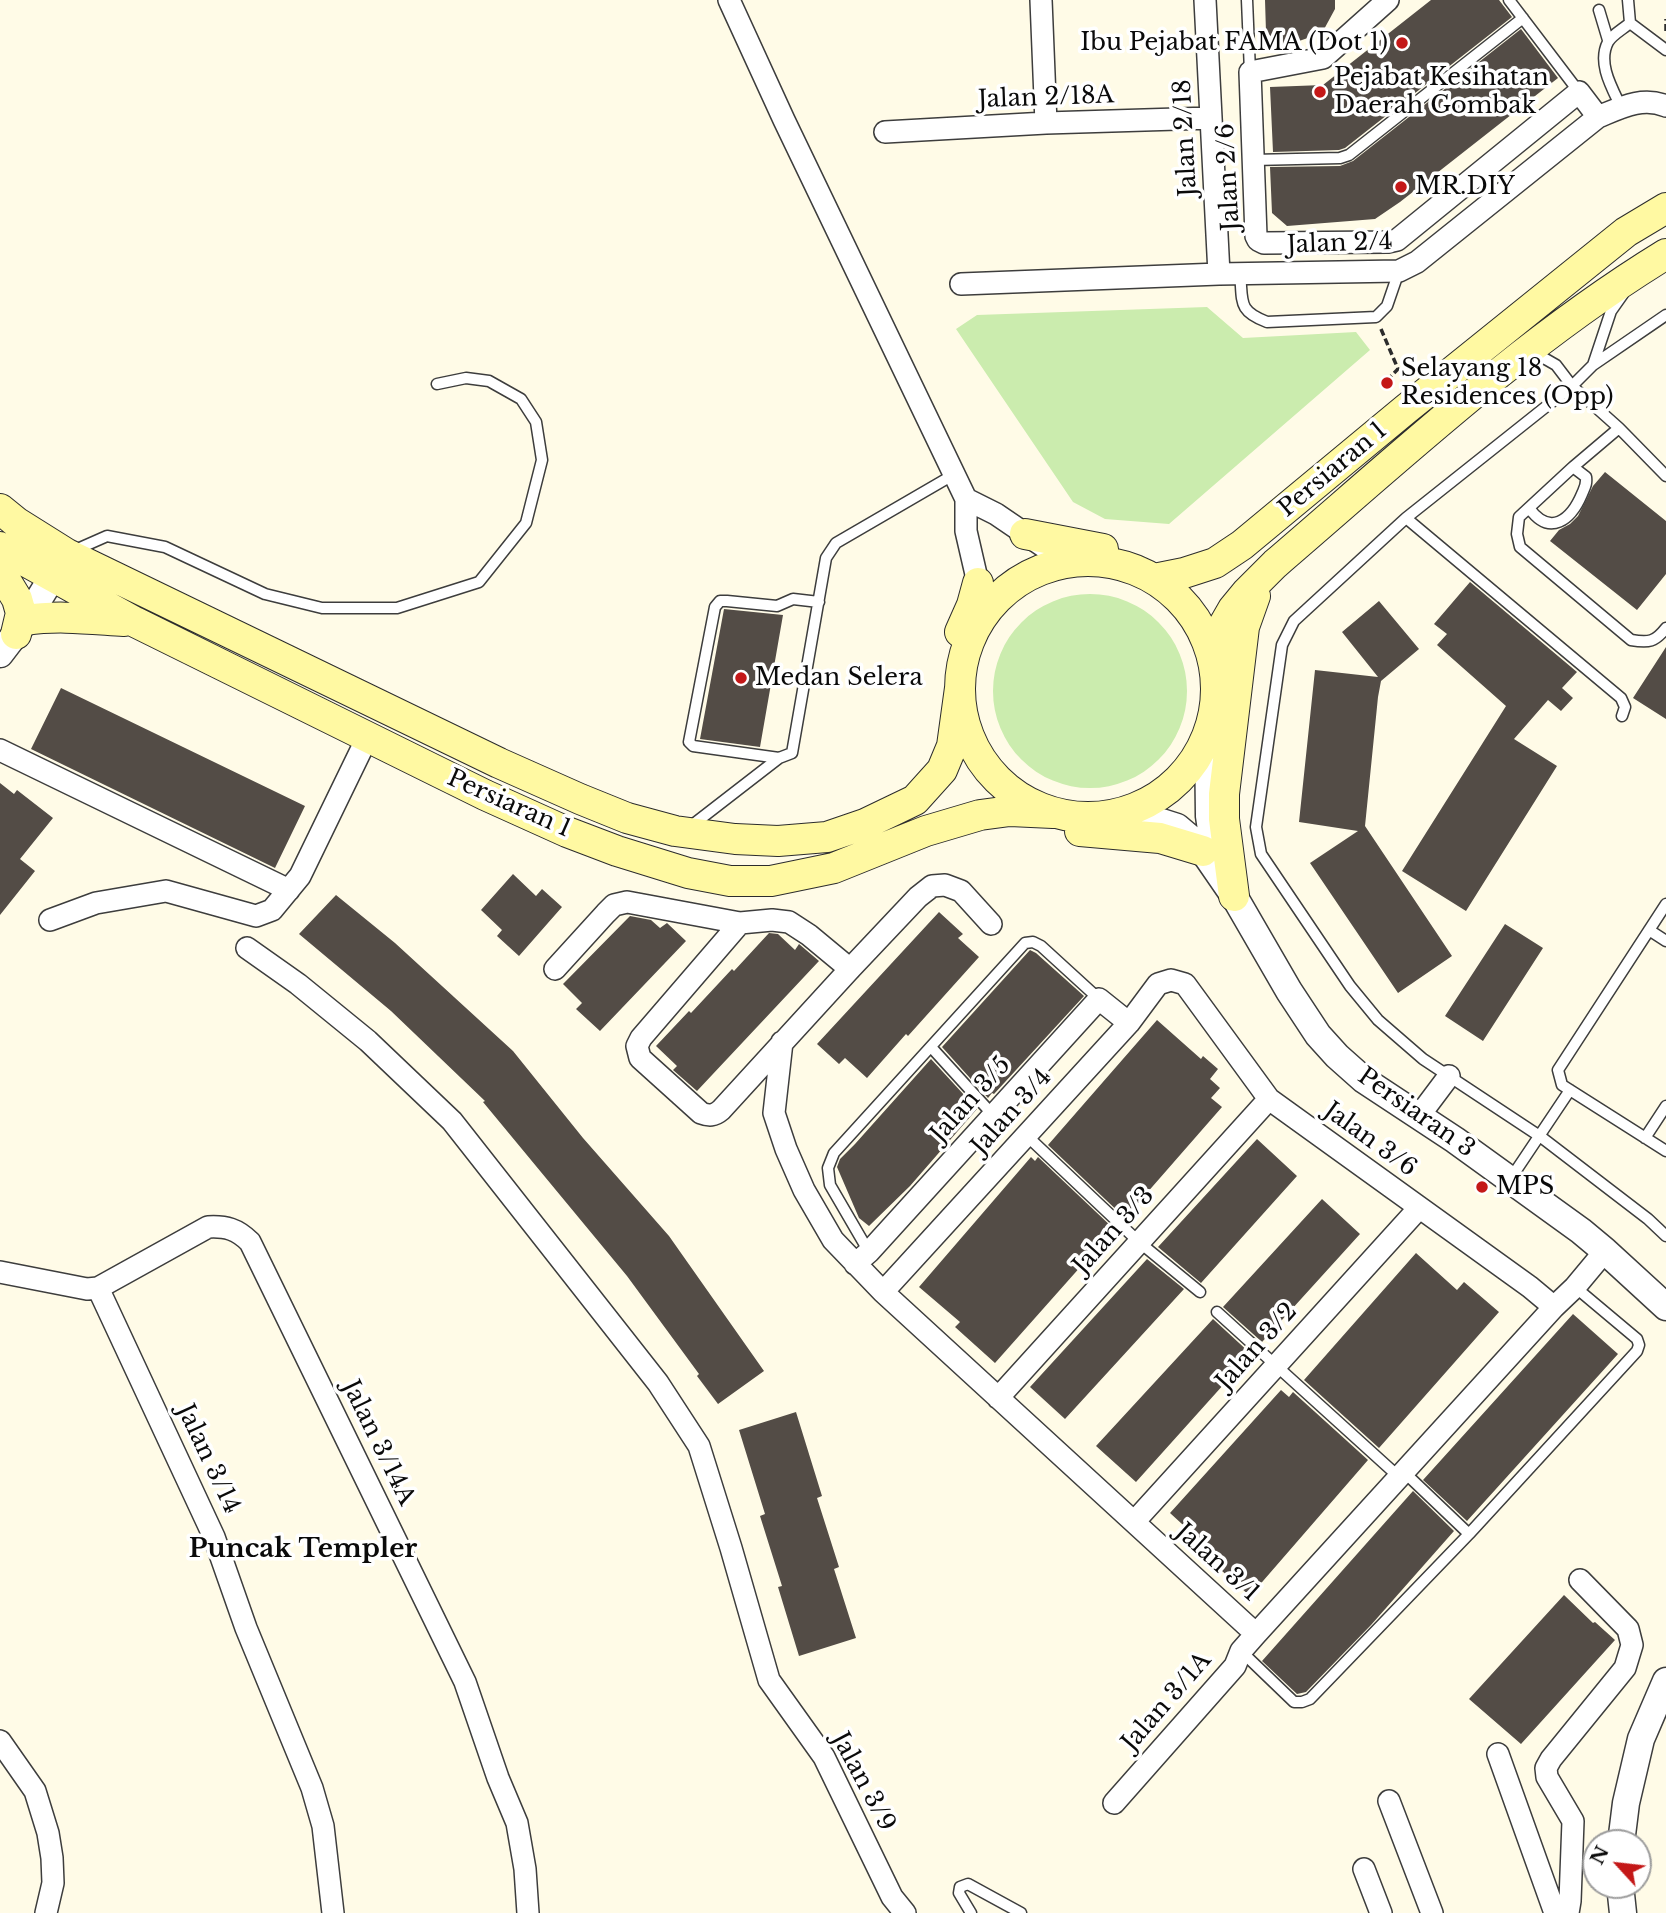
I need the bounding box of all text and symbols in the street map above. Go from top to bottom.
place label: Ibu Pejabat FAMA (Dot 1) [1080,29,1388,57]
marker: Ibu Pejabat FAMA (Dot 1) [1394,35,1410,51]
place label: Pejabat Kesihatan Daerah Gombak [1334,64,1549,120]
street label: Jalan 2/18 [1169,79,1203,197]
street label: Jalan 2/18A [977,81,1115,115]
marker: Pejabat Kesihatan Daerah Gombak [1312,84,1328,100]
street label: Jalan 2/6 [1212,122,1246,232]
place label: MR.DIY [1415,173,1515,201]
marker: MR.DIY [1393,179,1409,195]
street label: Jalan 2/4 [1287,228,1393,260]
place label: Selayang 18 Residences (Opp) [1401,355,1613,411]
marker: Selayang 18 Residences (Opp) [1379,375,1395,391]
street label: Persiaran 1 [1273,416,1393,524]
place label: Medan Selera [755,664,923,692]
marker: Medan Selera [733,670,749,686]
street label: Persiaran 1 [443,764,575,844]
street label: Jalan 3/5 [925,1051,1017,1149]
street label: Persiaran 3 [1352,1062,1480,1164]
street label: Jalan 3/4 [966,1063,1058,1161]
street label: Jalan 3/6 [1318,1097,1422,1183]
place label: MPS [1496,1173,1554,1201]
marker: MPS [1474,1179,1490,1195]
street label: Jalan 3/3 [1067,1182,1161,1280]
street label: Jalan 3/2 [1210,1298,1304,1396]
street label: Jalan 3/14A [335,1376,421,1510]
street label: Jalan 3/14 [170,1400,246,1518]
street label: Jalan 3/1 [1169,1518,1265,1608]
district label: Puncak Templer [189,1534,417,1566]
street label: Jalan 3/1A [1116,1647,1218,1757]
street label: Jalan 3/9 [825,1728,901,1836]
north arrow [1582,1829,1652,1899]
text: N [1585,1842,1614,1868]

